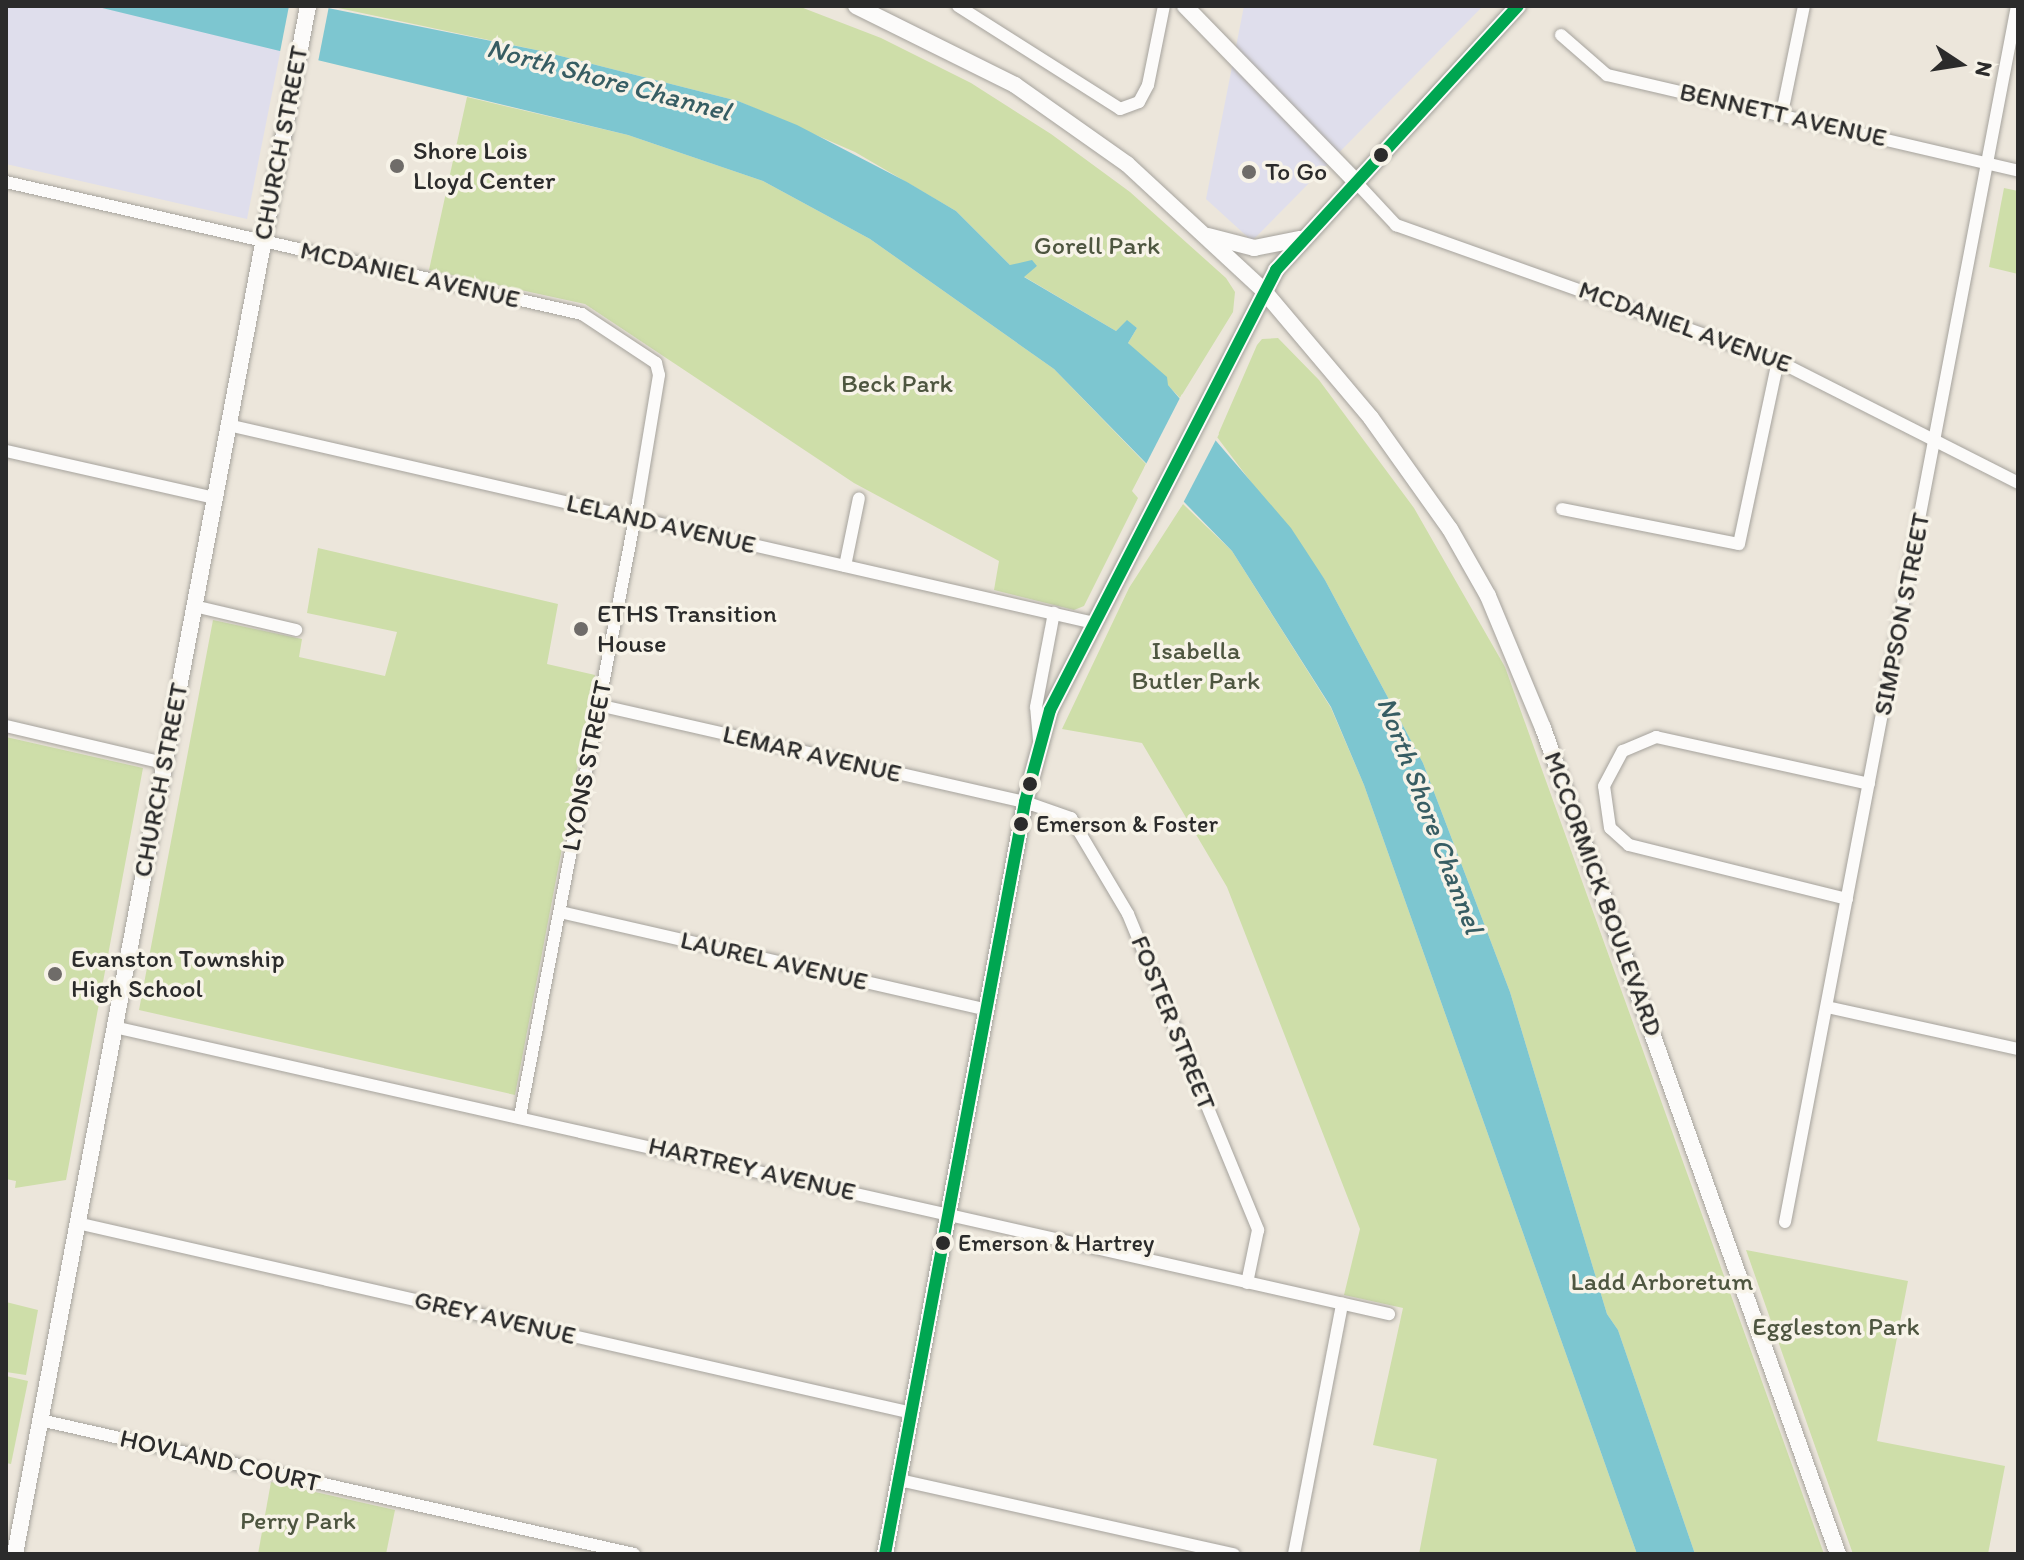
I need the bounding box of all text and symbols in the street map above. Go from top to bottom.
north arrow [1920,24,2000,104]
water label: North Shore Channel [483,30,735,128]
street label: CHURCH STREET [247,43,315,243]
text: N [1969,59,1999,79]
street label: BENNETT AVENUE [1677,76,1889,154]
place label: Shore Lois Lloyd Center [413,135,555,196]
unlabelled marker [1373,147,1389,163]
place label: To Go [1265,156,1327,188]
marker: Shore Lois Lloyd Center [388,157,406,175]
marker: To Go [1240,163,1258,181]
park label: Gorell Park [1034,230,1160,262]
street label: MCDANIEL AVENUE [298,235,522,315]
street label: MCDANIEL AVENUE [1575,274,1795,380]
park label: Beck Park [841,368,953,400]
street label: LELAND AVENUE [564,487,758,561]
street label: SIMPSON STREET [1867,510,1937,718]
place label: ETHS Transition House [597,598,777,660]
marker: ETHS Transition House [572,620,590,638]
park label: Isabella Butler Park [1132,635,1260,696]
street label: LYONS STREET [555,678,619,854]
street label: CHURCH STREET [127,680,195,880]
water label: North Shore Channel [1370,692,1492,938]
street label: LEMAR AVENUE [720,718,904,790]
street label: MCCORMICK BOULEVARD [1537,748,1669,1040]
unlabelled marker [1022,776,1038,792]
place label: Emerson & Foster [1036,810,1217,838]
marker: Emerson & Foster [1013,816,1029,832]
street label: LAUREL AVENUE [677,924,871,998]
street label: FOSTER STREET [1124,931,1222,1115]
place label: Evanston Township High School [71,943,281,1004]
marker: Evanston Township High School [46,965,64,983]
street label: HARTREY AVENUE [646,1130,858,1208]
place label: Emerson & Hartrey [958,1229,1155,1257]
marker: Emerson & Hartrey [935,1235,951,1251]
park label: Ladd Arboretum [1571,1266,1753,1298]
street label: GREY AVENUE [412,1284,578,1352]
park label: Eggleston Park [1753,1311,1919,1343]
street label: HOVLAND COURT [116,1423,324,1499]
park label: Perry Park [240,1505,356,1537]

